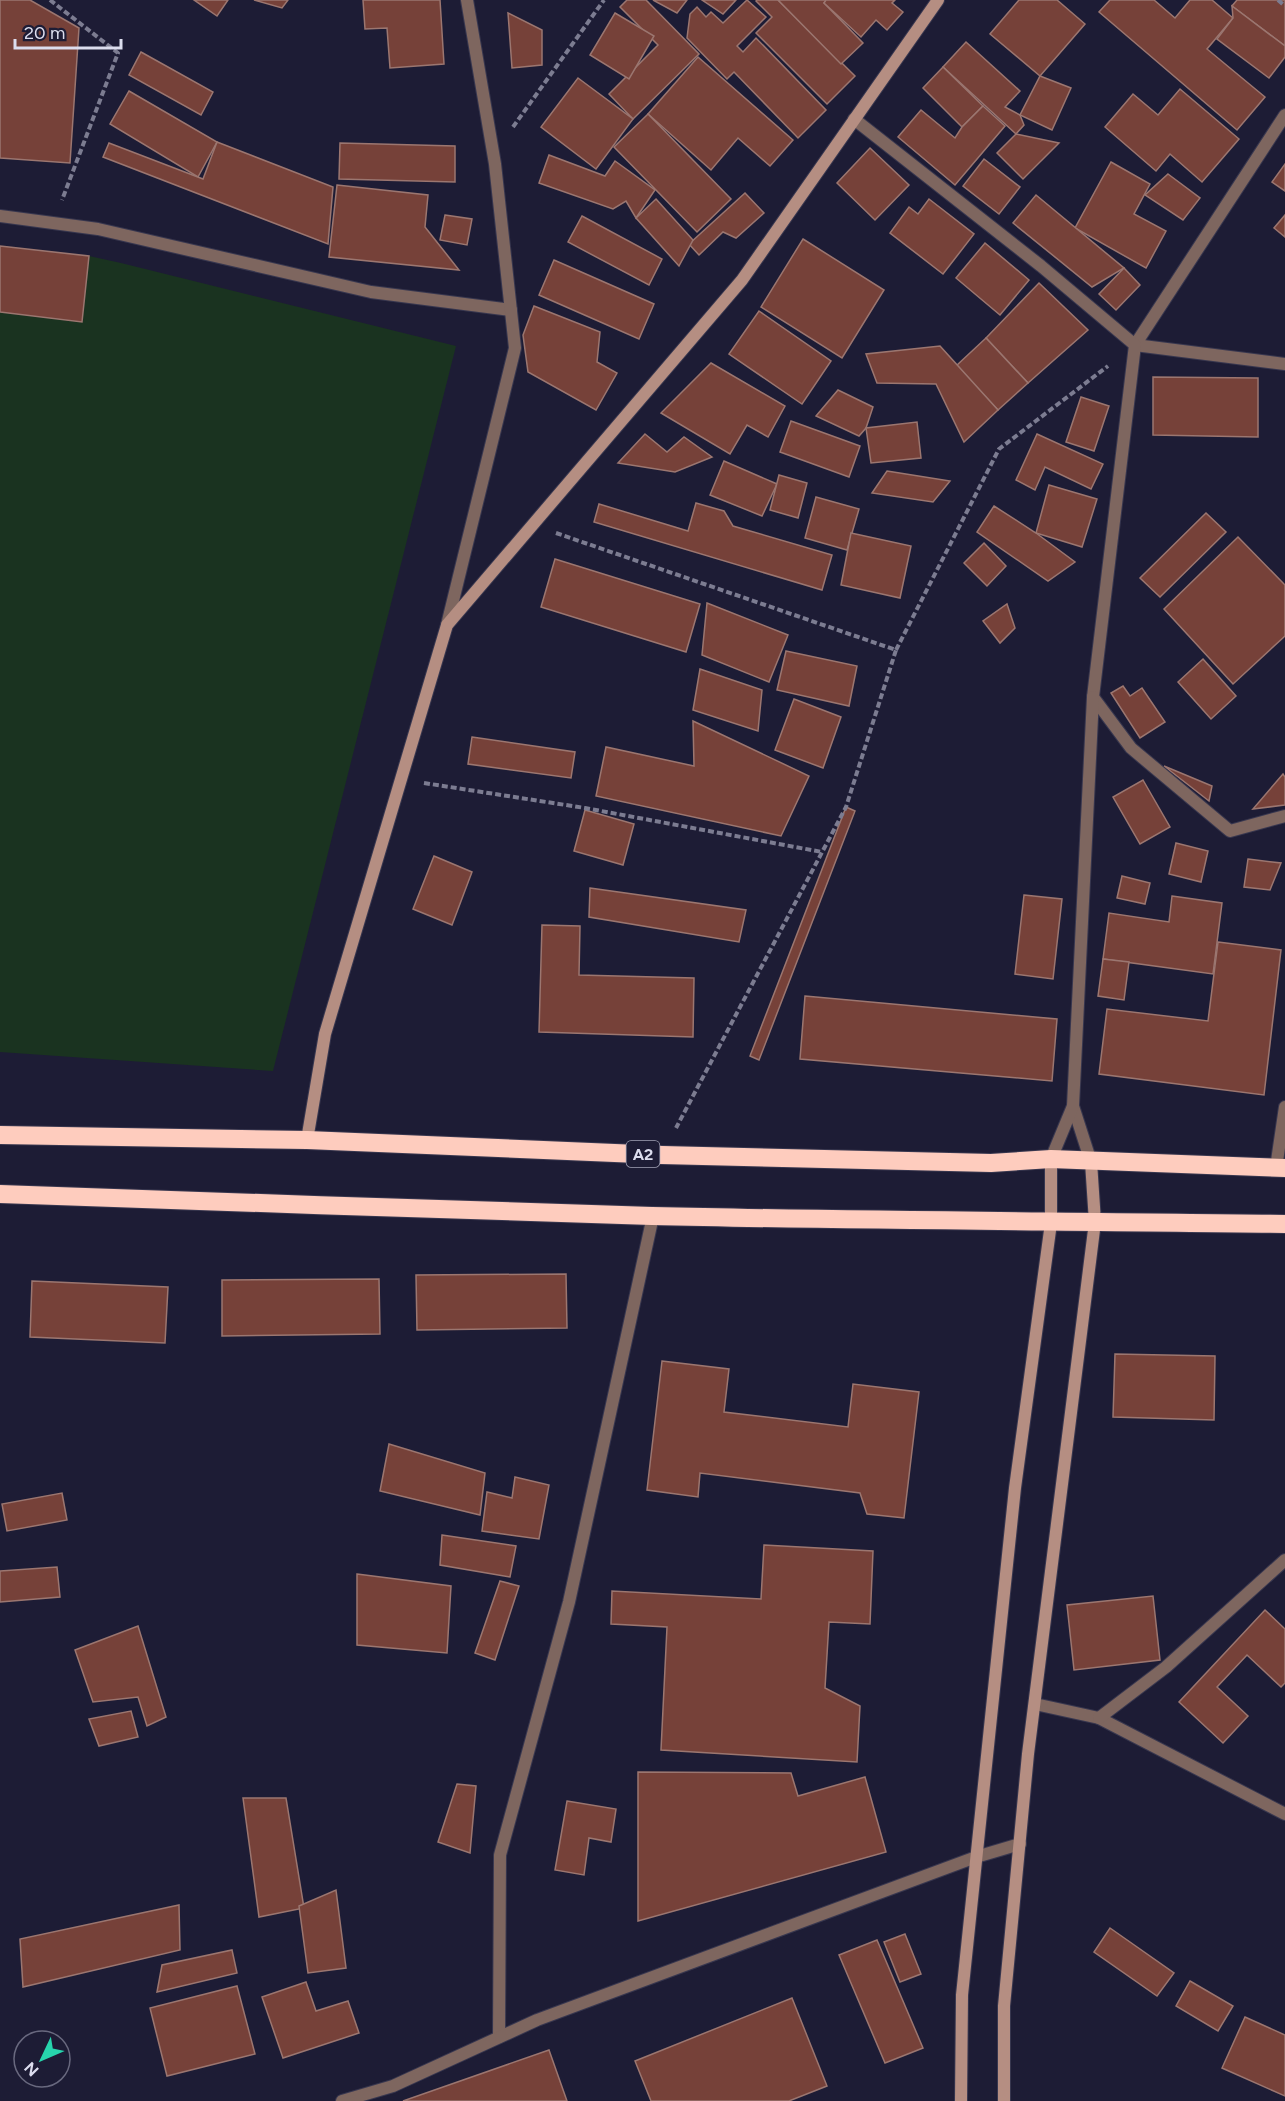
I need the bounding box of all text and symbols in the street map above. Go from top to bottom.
scale bar [15,12,122,50]
text: 20 m [24,22,65,44]
road number: A2 [626,1141,660,1167]
north arrow [12,2029,72,2089]
text: N [20,2058,43,2080]

